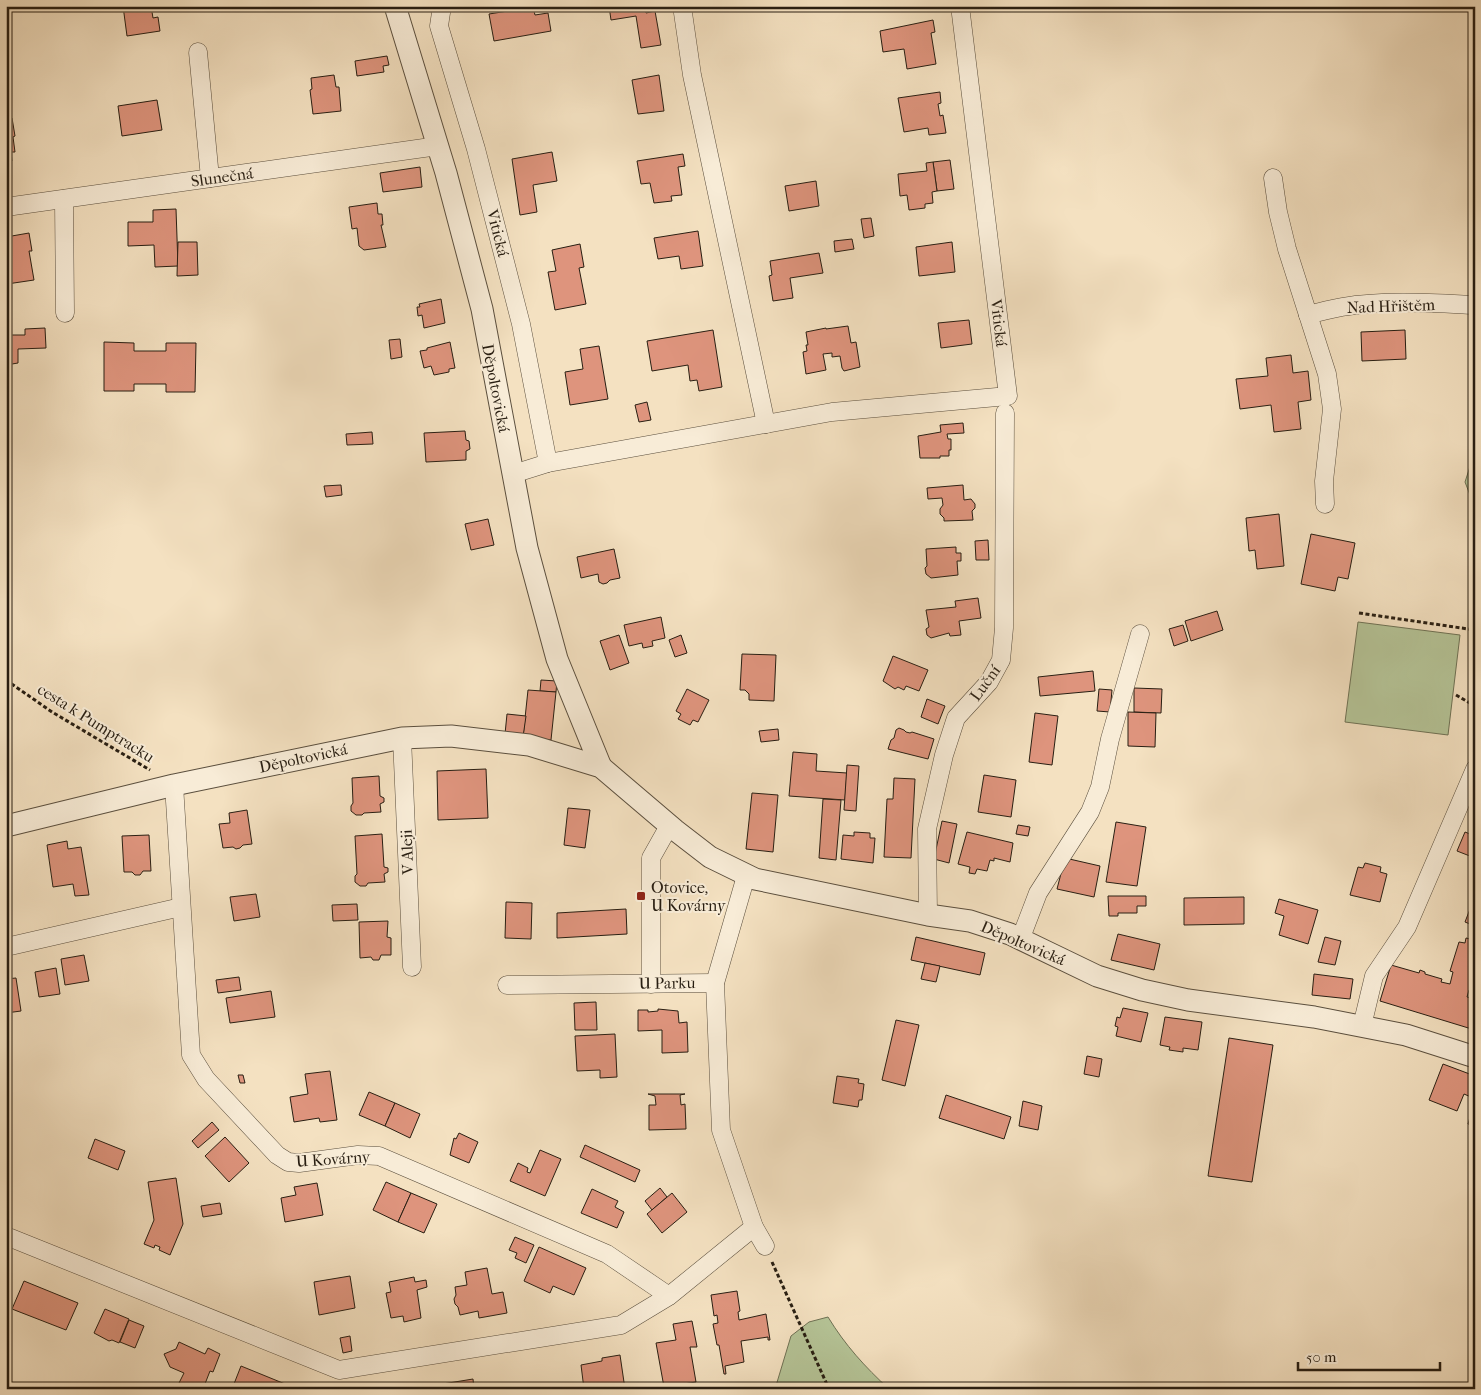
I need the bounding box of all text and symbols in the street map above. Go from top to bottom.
street label: Slunečná [190,163,255,191]
street label: Vitická [483,206,513,259]
street label: Nad Hřištěm [1347,295,1436,317]
street label: Vitická [987,297,1011,349]
street label: Děpoltovická [478,342,514,435]
street label: Luční [966,661,1005,705]
street label: cesta k Pumptracku [34,679,158,767]
street label: Děpoltovická [257,739,350,777]
street label: V Aleji [397,829,417,876]
place label: Otovice, U Kovárny [651,878,726,915]
marker: Otovice, U Kovárny [635,890,647,902]
street label: Děpoltovická [978,917,1069,970]
street label: U Parku [638,973,696,993]
street label: U Kovárny [295,1147,371,1171]
scale bar [1298,1340,1441,1372]
text: 50 m [1306,1348,1337,1366]

